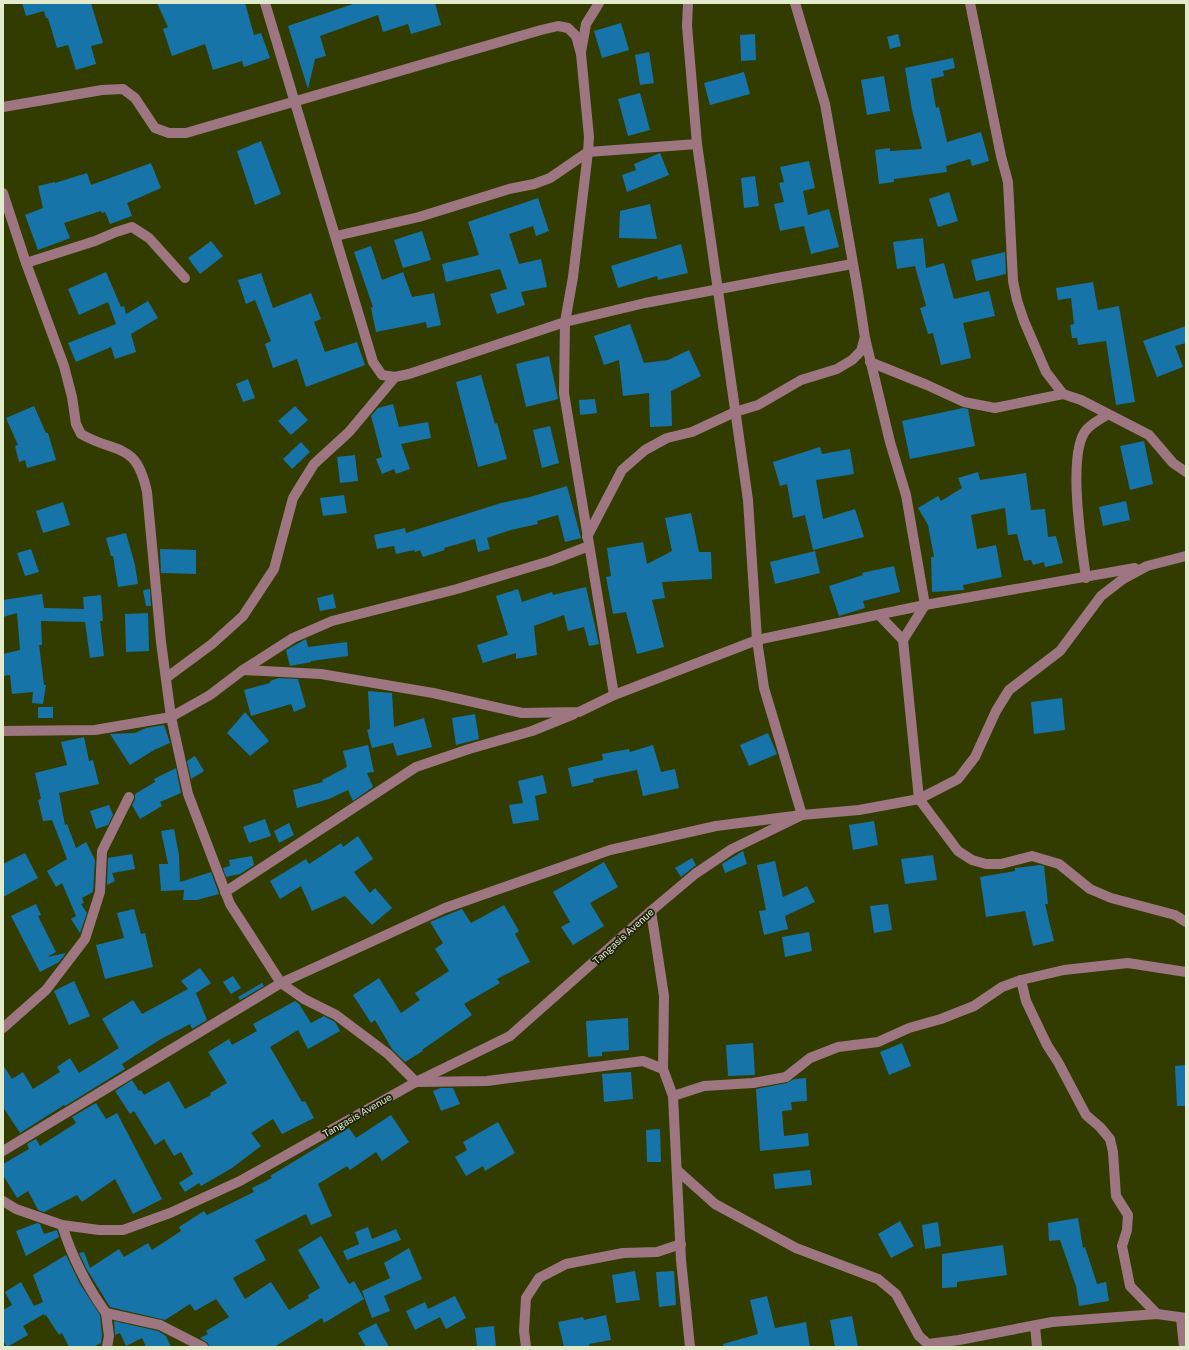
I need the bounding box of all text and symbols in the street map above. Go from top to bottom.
street label: Tangasis Avenue [590,905,656,966]
street label: Tangasis Avenue [320,1090,394,1140]

